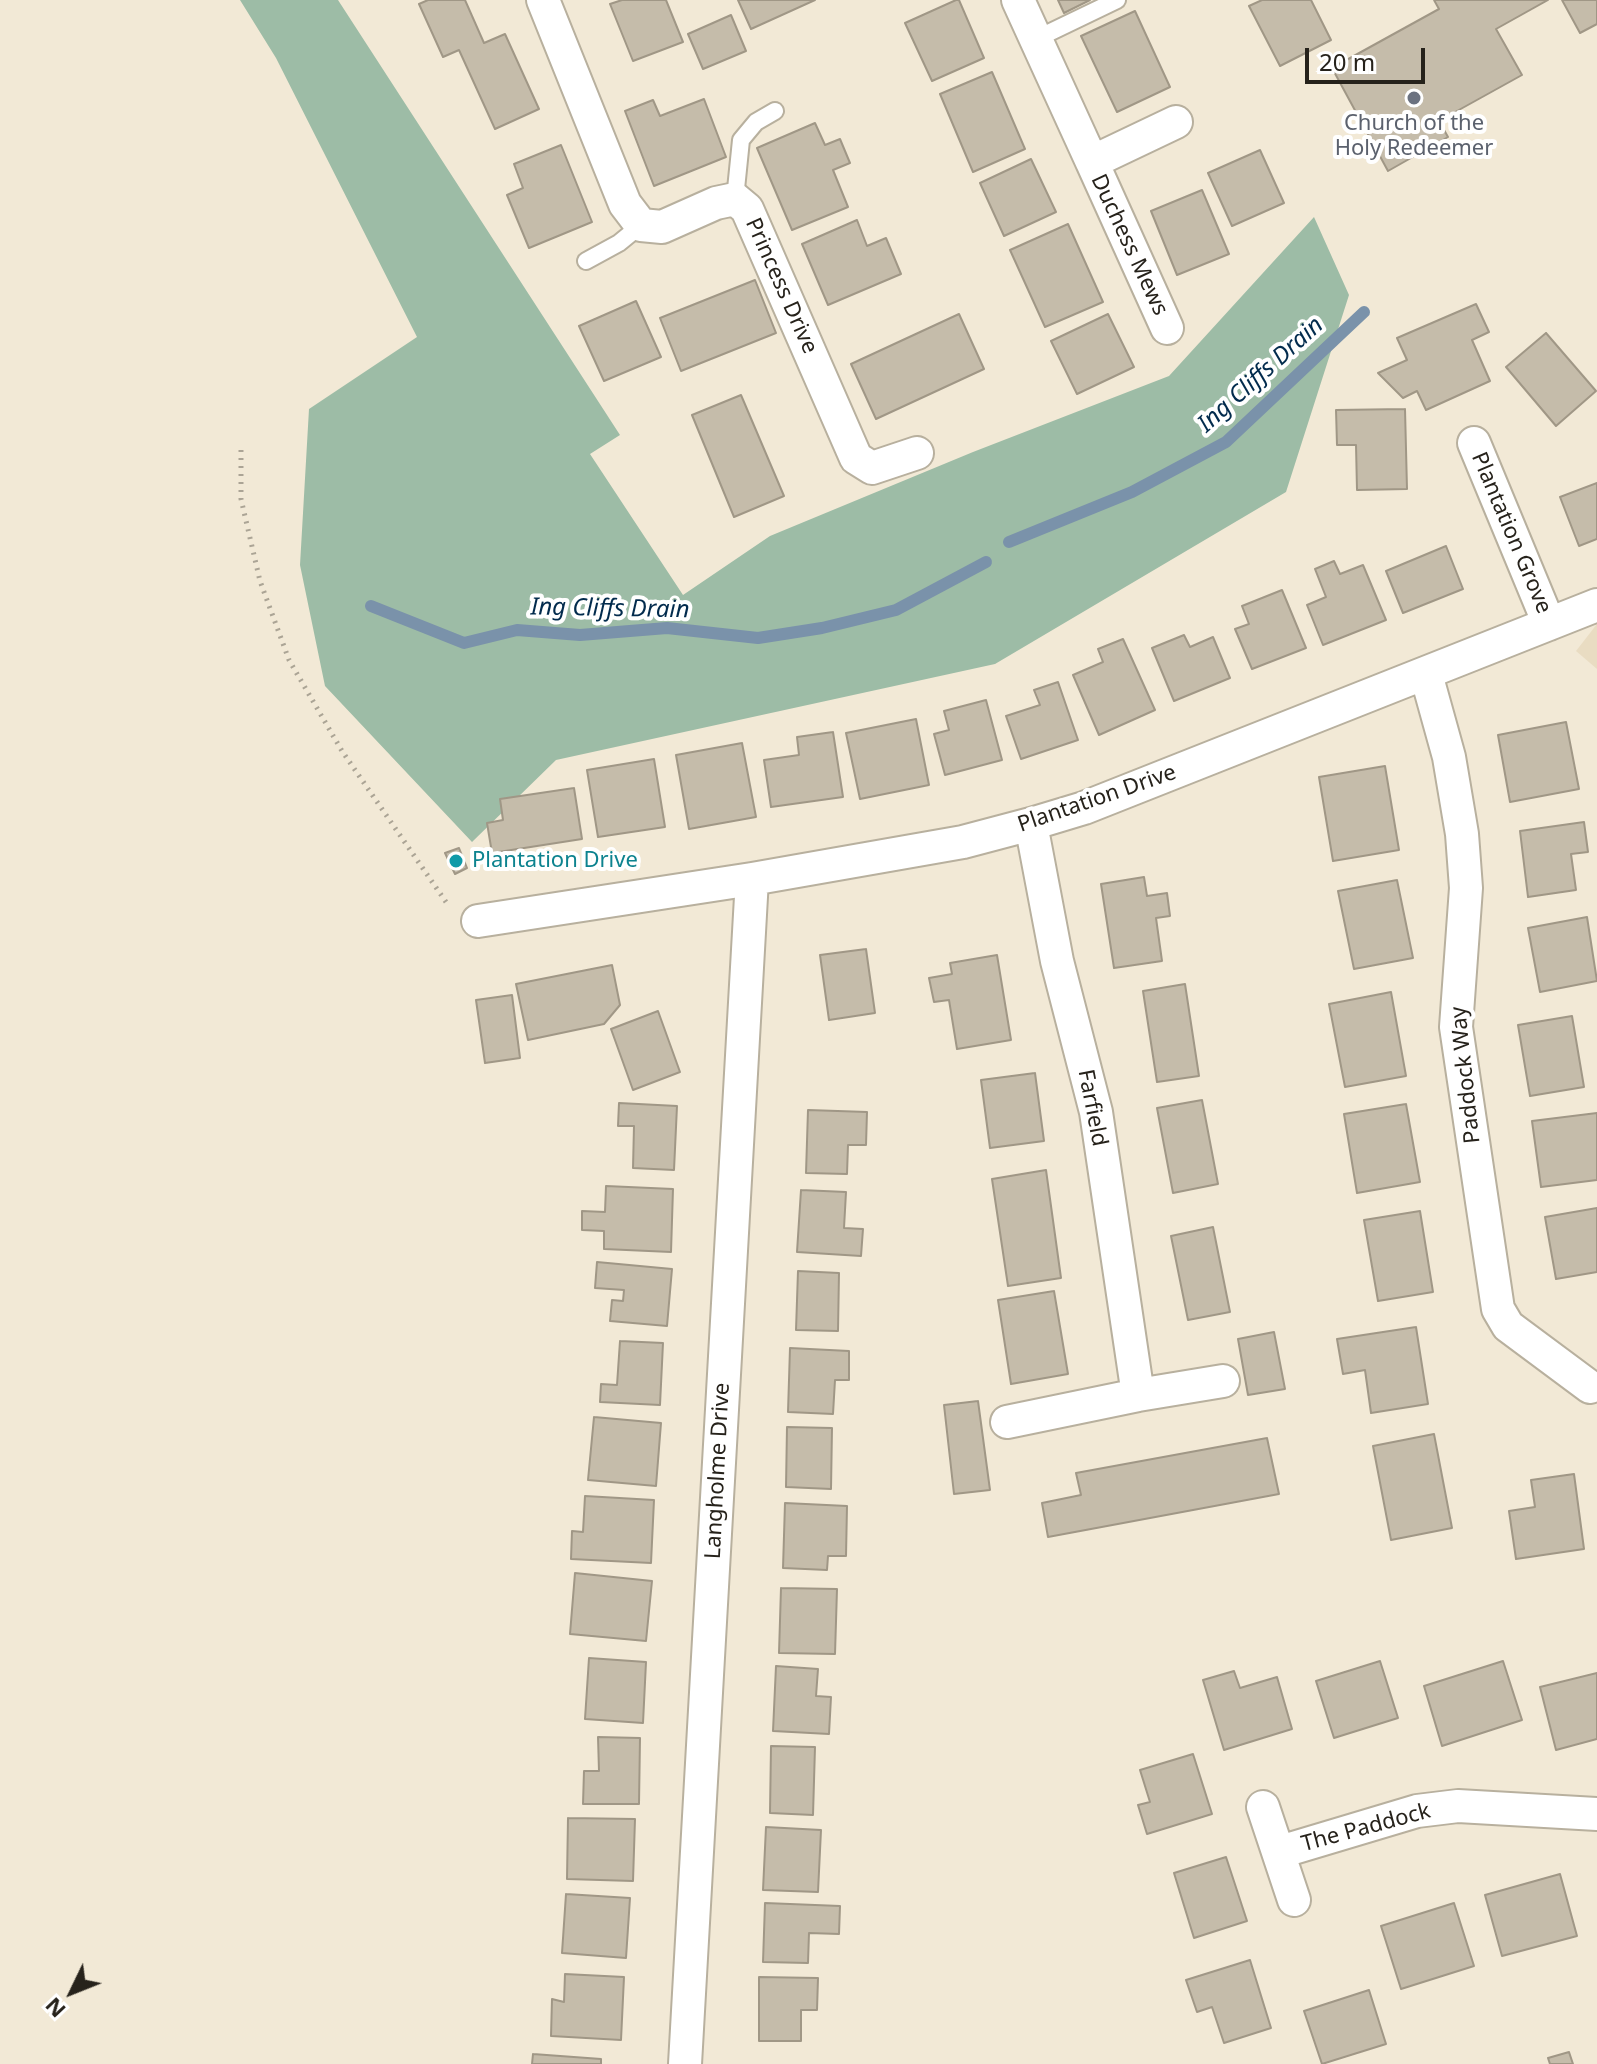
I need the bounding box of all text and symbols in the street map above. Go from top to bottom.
scale bar [1309,32,1429,82]
text: 20 m [1319,45,1375,78]
marker: Church of the Holy Redeemer [1405,89,1423,107]
place label: Church of the Holy Redeemer [1335,111,1493,162]
street label: Duchess Mews [1085,170,1173,320]
street label: Princess Drive [739,214,823,358]
water label: Ing Cliffs Drain [1192,311,1330,439]
street label: Plantation Grove [1465,448,1557,618]
water label: Ing Cliffs Drain [530,593,690,625]
street label: Plantation Drive [1014,760,1180,838]
place label: Plantation Drive [472,848,638,874]
marker: Plantation Drive [447,852,465,870]
street label: Paddock Way [1446,1005,1486,1145]
street label: Farfield [1072,1067,1112,1149]
street label: Langholme Drive [700,1382,736,1560]
street label: The Paddock [1299,1798,1433,1858]
north arrow [32,1952,112,2032]
text: N [37,1992,72,2025]

